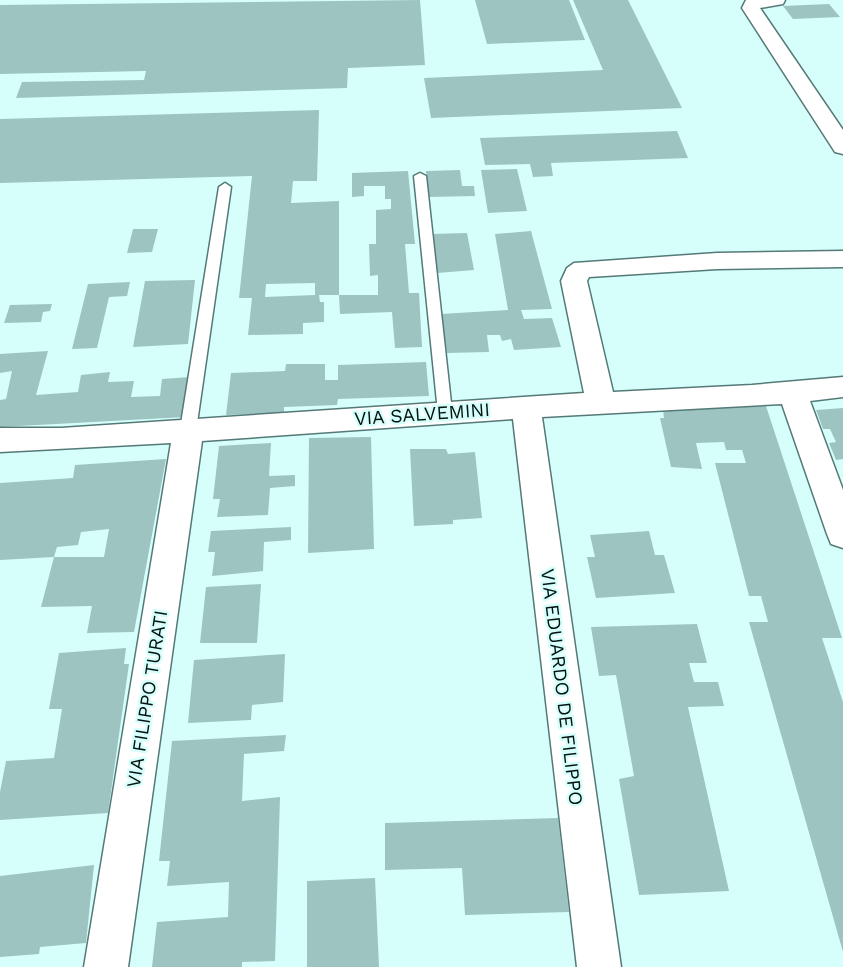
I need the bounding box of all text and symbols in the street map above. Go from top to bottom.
street label: VIA SALVEMINI [353,398,491,430]
street label: VIA EDUARDO DE FILIPPO [536,567,588,807]
street label: VIA FILIPPO TURATI [122,609,172,789]

